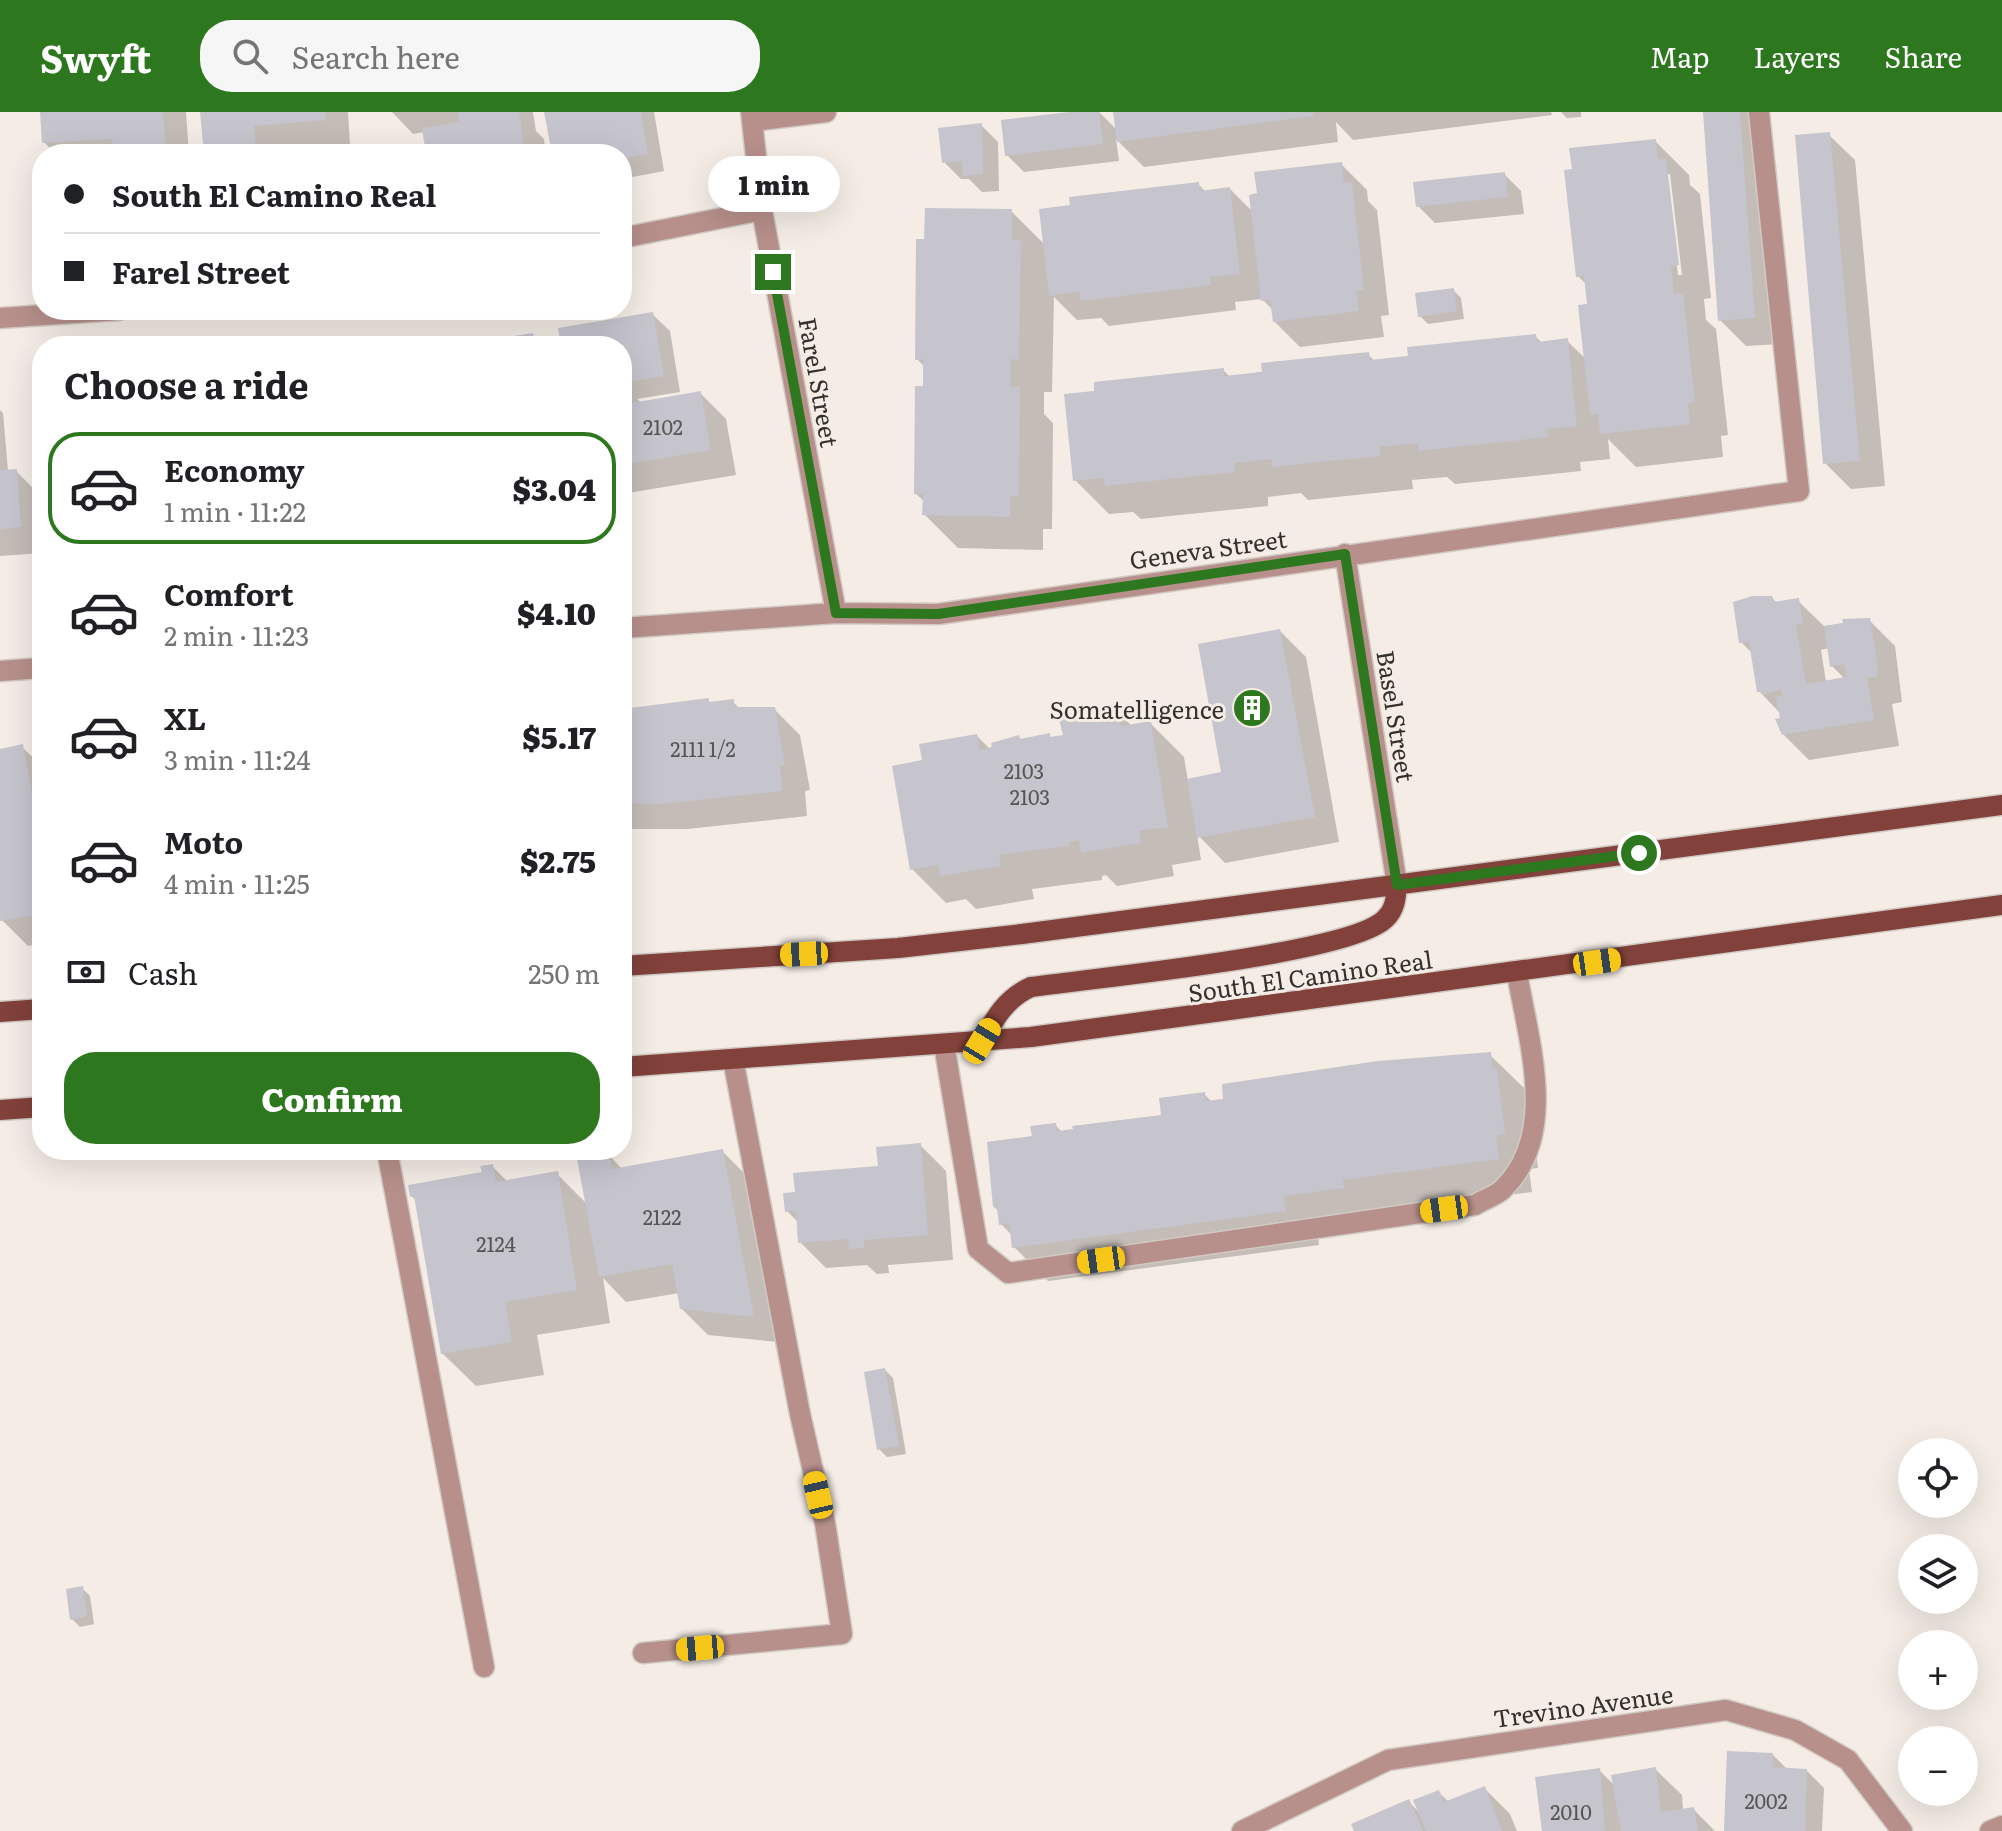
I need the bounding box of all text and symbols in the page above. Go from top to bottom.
search box [200,20,760,92]
text: Swyft [40,28,152,85]
icon: search [228,34,272,78]
text: Search here [292,34,460,78]
text: Map [1650,35,1709,77]
text: Layers [1753,35,1840,77]
text: Share [1884,35,1962,77]
callout: 1 min [707,156,839,212]
text: 1 min [739,164,809,203]
text: South El Camino Real [112,172,436,216]
text: Farel Street [112,249,290,293]
route end [755,254,791,290]
street label: Farel Street [791,314,849,450]
text: Choose a ride [64,357,309,410]
house number: 2102 [643,411,683,441]
text: Economy [164,447,304,491]
icon: car [68,452,140,524]
text: $3.04 [513,466,596,510]
text: 1 min · 11:22 [164,491,306,530]
street label: Geneva Street [1127,520,1289,576]
text: Comfort [164,571,294,615]
icon: car [68,576,140,648]
text: $4.10 [517,590,596,634]
text: 2 min · 11:23 [164,615,309,654]
street label: Basel Street [1369,648,1425,785]
building icon: Somatelligence [1231,687,1273,729]
place label: Somatelligence [1049,691,1224,726]
text: XL [164,695,206,739]
icon: car [68,700,140,772]
text: $5.17 [522,714,596,758]
house number: 2111 1/2 [670,733,736,763]
text: 3 min · 11:24 [164,739,311,778]
house number: 2103 [1004,755,1044,785]
house number: 2103 [1010,781,1050,811]
text: Moto [164,819,243,863]
icon: car [68,824,140,896]
route start [1621,835,1657,871]
text: $2.75 [520,838,596,882]
text: 4 min · 11:25 [164,863,310,902]
car [779,941,829,967]
street label: South El Camino Real [1186,941,1434,1009]
car [1572,947,1622,977]
icon: cash [64,950,108,994]
text: Cash [128,950,198,994]
text: 250 m [528,953,600,992]
car [959,1014,1005,1068]
button: Confirm [64,1052,600,1144]
car [1419,1194,1469,1224]
house number: 2122 [643,1201,681,1231]
house number: 2124 [476,1228,516,1258]
car [1076,1245,1126,1275]
map controls [1898,1438,1978,1806]
button: locate [1898,1438,1978,1518]
car [801,1469,835,1521]
button: layers [1898,1534,1978,1614]
button: + [1898,1630,1978,1710]
car [675,1634,725,1662]
street label: Trevino Avenue [1491,1675,1675,1735]
button: − [1898,1726,1978,1806]
house number: 2002 [1744,1785,1788,1815]
house number: 2010 [1550,1796,1592,1826]

